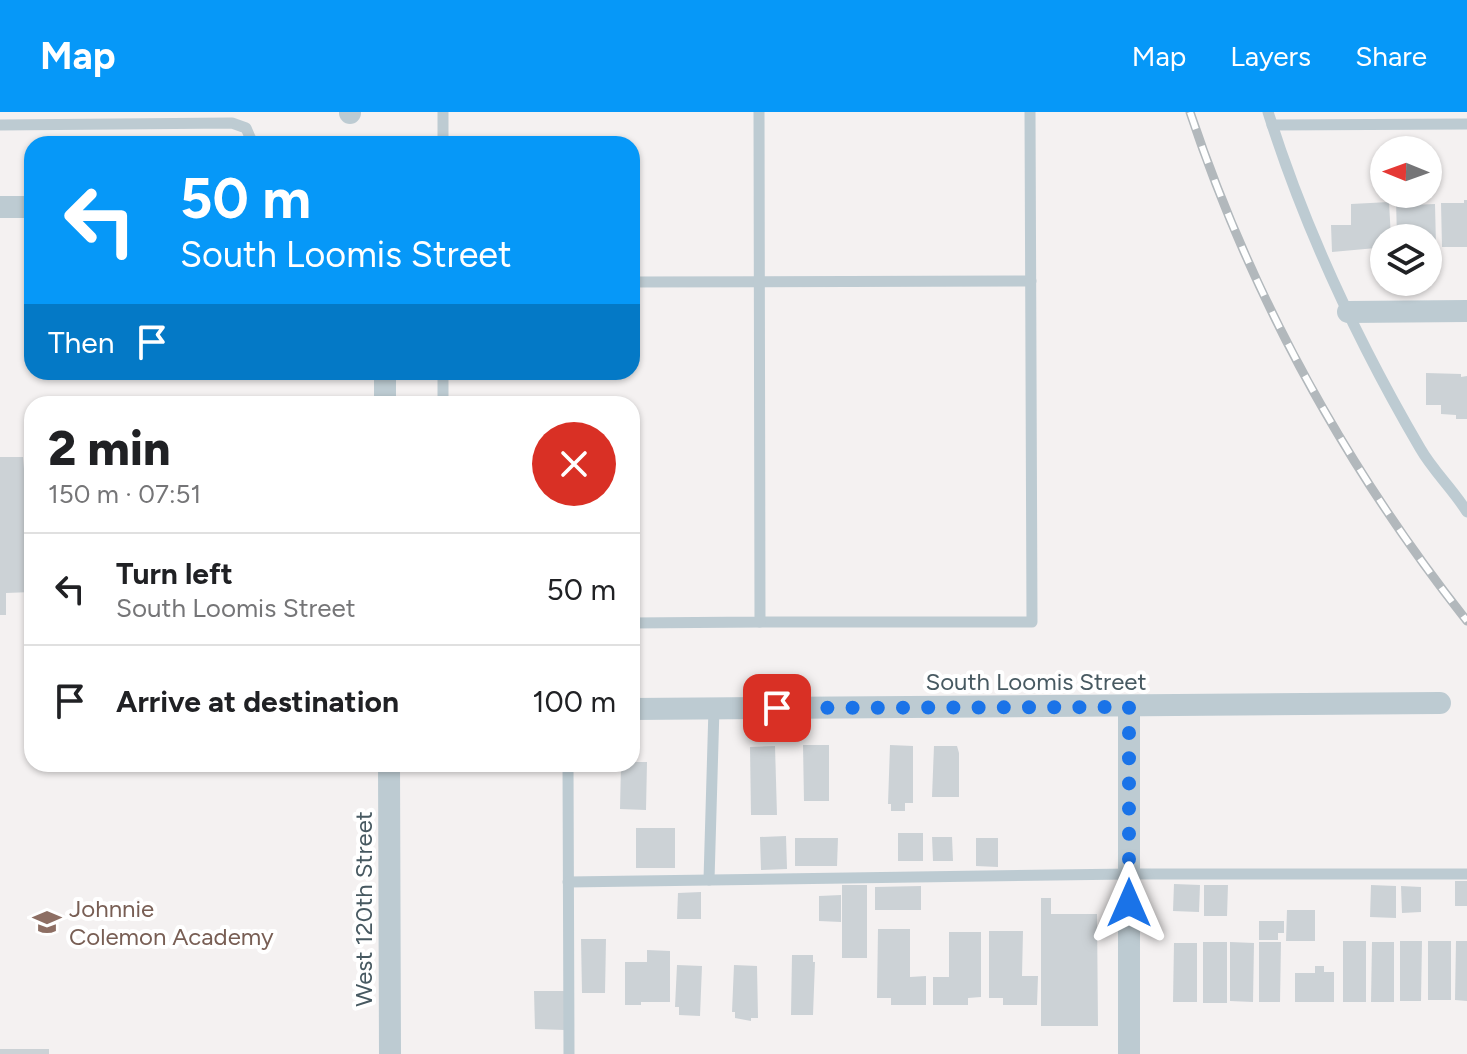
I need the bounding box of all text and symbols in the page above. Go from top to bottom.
text: Map [40,33,116,79]
text: Map [1132,39,1186,73]
text: Layers [1230,39,1311,73]
text: Share [1355,39,1427,73]
north arrow [1370,136,1442,208]
map controls [1370,136,1442,296]
text: 50 m [180,165,311,232]
icon: left [48,168,152,272]
button: layers [1370,224,1442,296]
text: South Loomis Street [180,233,512,276]
icon: arrive [130,320,174,364]
text: Then [48,324,114,361]
text: 2 min [48,419,171,477]
button: close [532,422,616,506]
text: 150 m · 07:51 [48,478,201,510]
text: Turn left [116,555,233,592]
icon: left [48,567,92,611]
text: 50 m [547,571,616,608]
text: South Loomis Street [116,592,356,624]
street label: South Loomis Street [925,667,1147,696]
pin [743,674,811,742]
icon: arrive [48,679,92,723]
text: Arrive at destination [116,683,399,720]
text: 100 m [532,683,616,720]
icon: arrive [755,686,799,730]
street label: West 120th Street [349,811,378,1007]
position arrow [1087,861,1171,945]
place label: Johnnie Colemon Academy [69,894,274,951]
school or university icon: Johnnie Colemon Academy [32,907,62,937]

